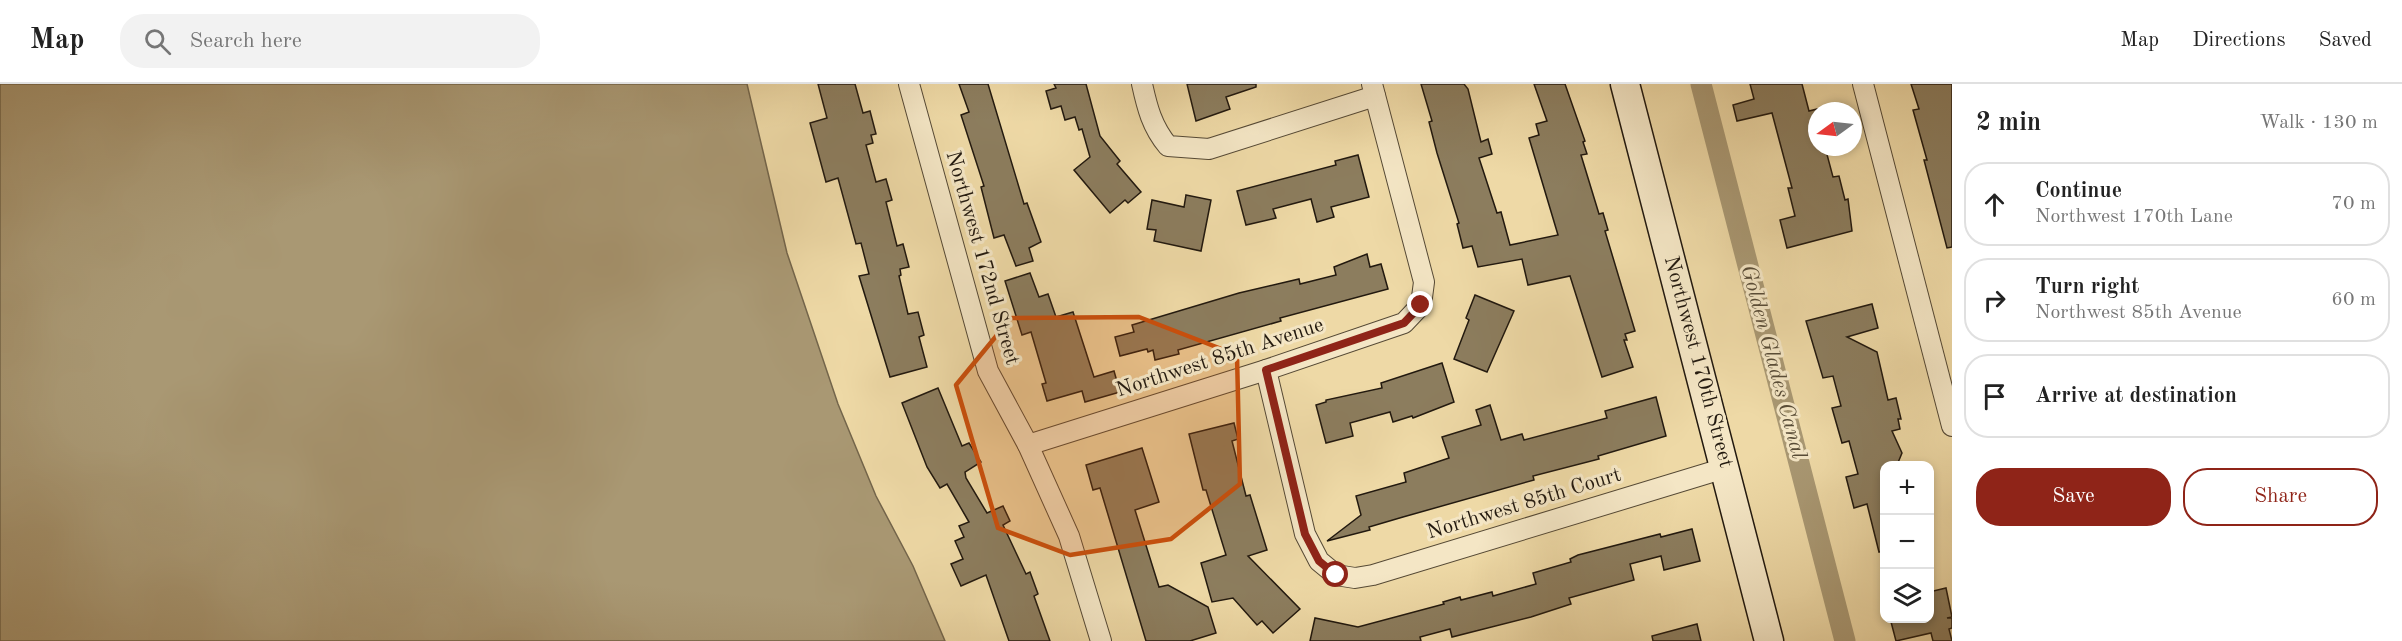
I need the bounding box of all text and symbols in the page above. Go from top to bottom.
search box [120,14,540,68]
icon: search [141,25,174,58]
text: Map [30,27,84,55]
text: Search here [189,30,302,52]
text: Map [2120,30,2159,51]
text: Directions [2192,30,2286,51]
text: Saved [2319,30,2372,51]
north arrow [1808,102,1862,156]
text: 2 min [1976,110,2041,136]
text: Walk · 130 m [2259,113,2378,133]
street label: Northwest 172nd Street [941,149,1023,367]
text: Continue [2035,180,2122,202]
icon: ahead [1978,188,2011,221]
text: 70 m [2331,194,2376,214]
text: Northwest 170th Lane [2035,207,2233,227]
street label: Northwest 170th Street [1660,254,1736,470]
water label: Golden Glades Canal [1736,263,1810,462]
text: Turn right [2035,276,2139,298]
icon: right [1978,284,2011,317]
text: 60 m [2331,290,2376,310]
route end [1407,291,1433,317]
text: Northwest 85th Avenue [2035,303,2242,323]
street label: Northwest 85th Avenue [1114,314,1326,402]
icon: arrive [1978,380,2011,413]
text: Arrive at destination [2035,385,2237,407]
map controls [1880,461,1934,623]
button: + [1880,461,1934,515]
street label: Northwest 85th Court [1424,464,1624,544]
button: Save [1976,468,2171,526]
button: Share [2183,468,2378,526]
button: − [1880,515,1934,569]
route start [1322,561,1348,587]
button: layers [1880,569,1934,623]

